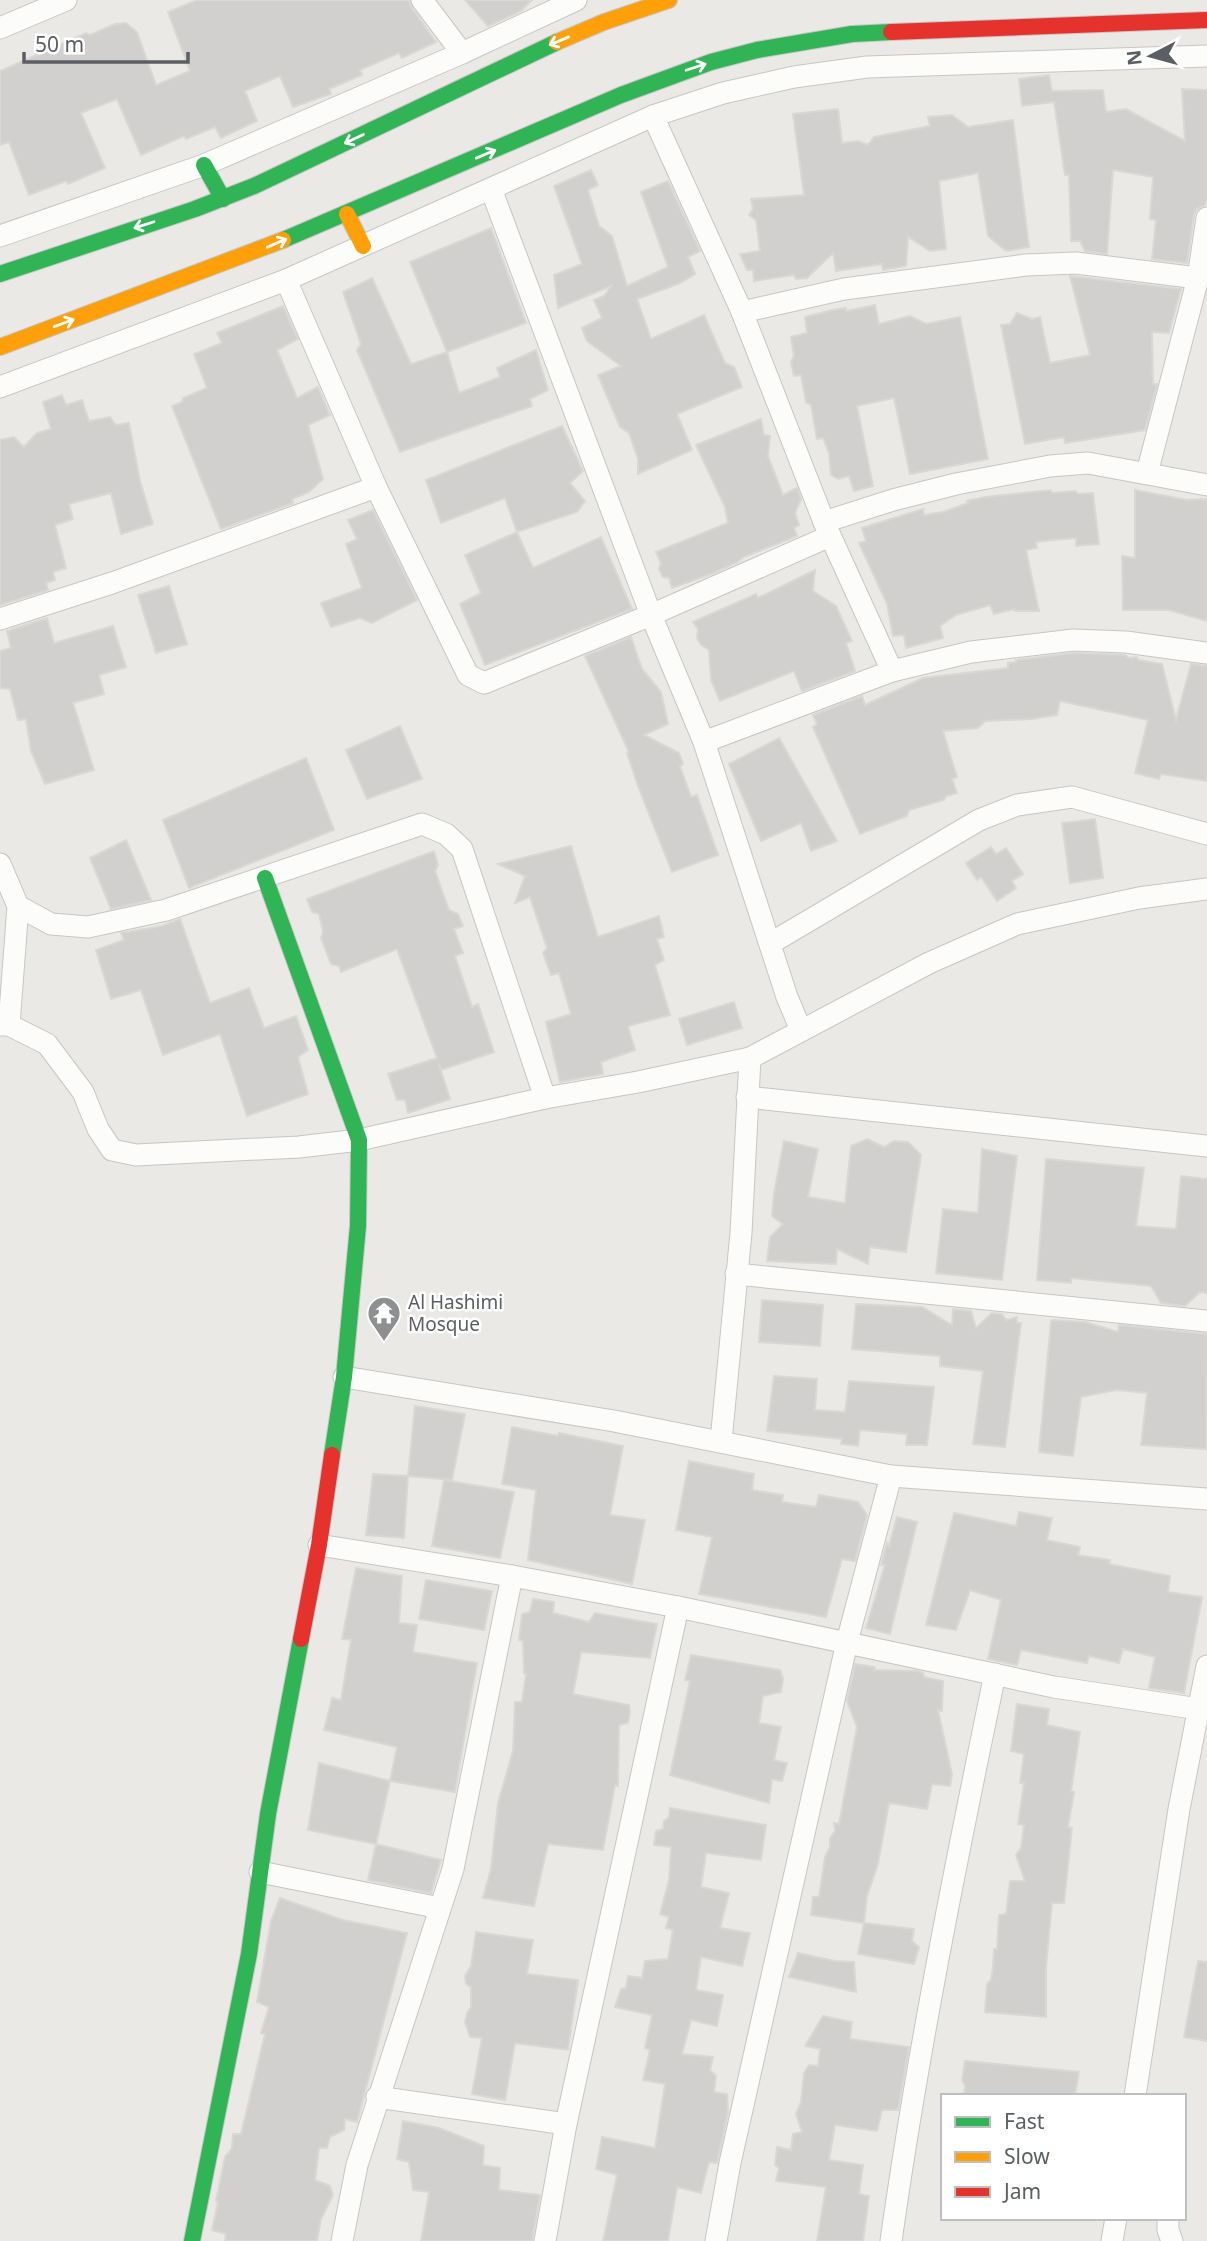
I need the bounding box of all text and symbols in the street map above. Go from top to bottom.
scale bar [24,21,189,65]
north arrow [1116,21,1186,91]
text: 50 m [35,30,84,58]
one-way arrow [549,35,570,48]
text: N [1120,49,1148,67]
one-way arrow [685,60,707,72]
one-way arrow [344,133,365,146]
one-way arrow [475,146,496,159]
one-way arrow [133,220,155,233]
one-way arrow [266,236,287,249]
one-way arrow [53,316,75,328]
place label: Al Hashimi Mosque [408,1289,503,1337]
temple icon: Al Hashimi Mosque [365,1294,403,1343]
legend [941,2094,1186,2220]
text: Fast [1004,2107,1045,2135]
text: Slow [1004,2142,1050,2170]
text: Jam [1002,2177,1041,2205]

